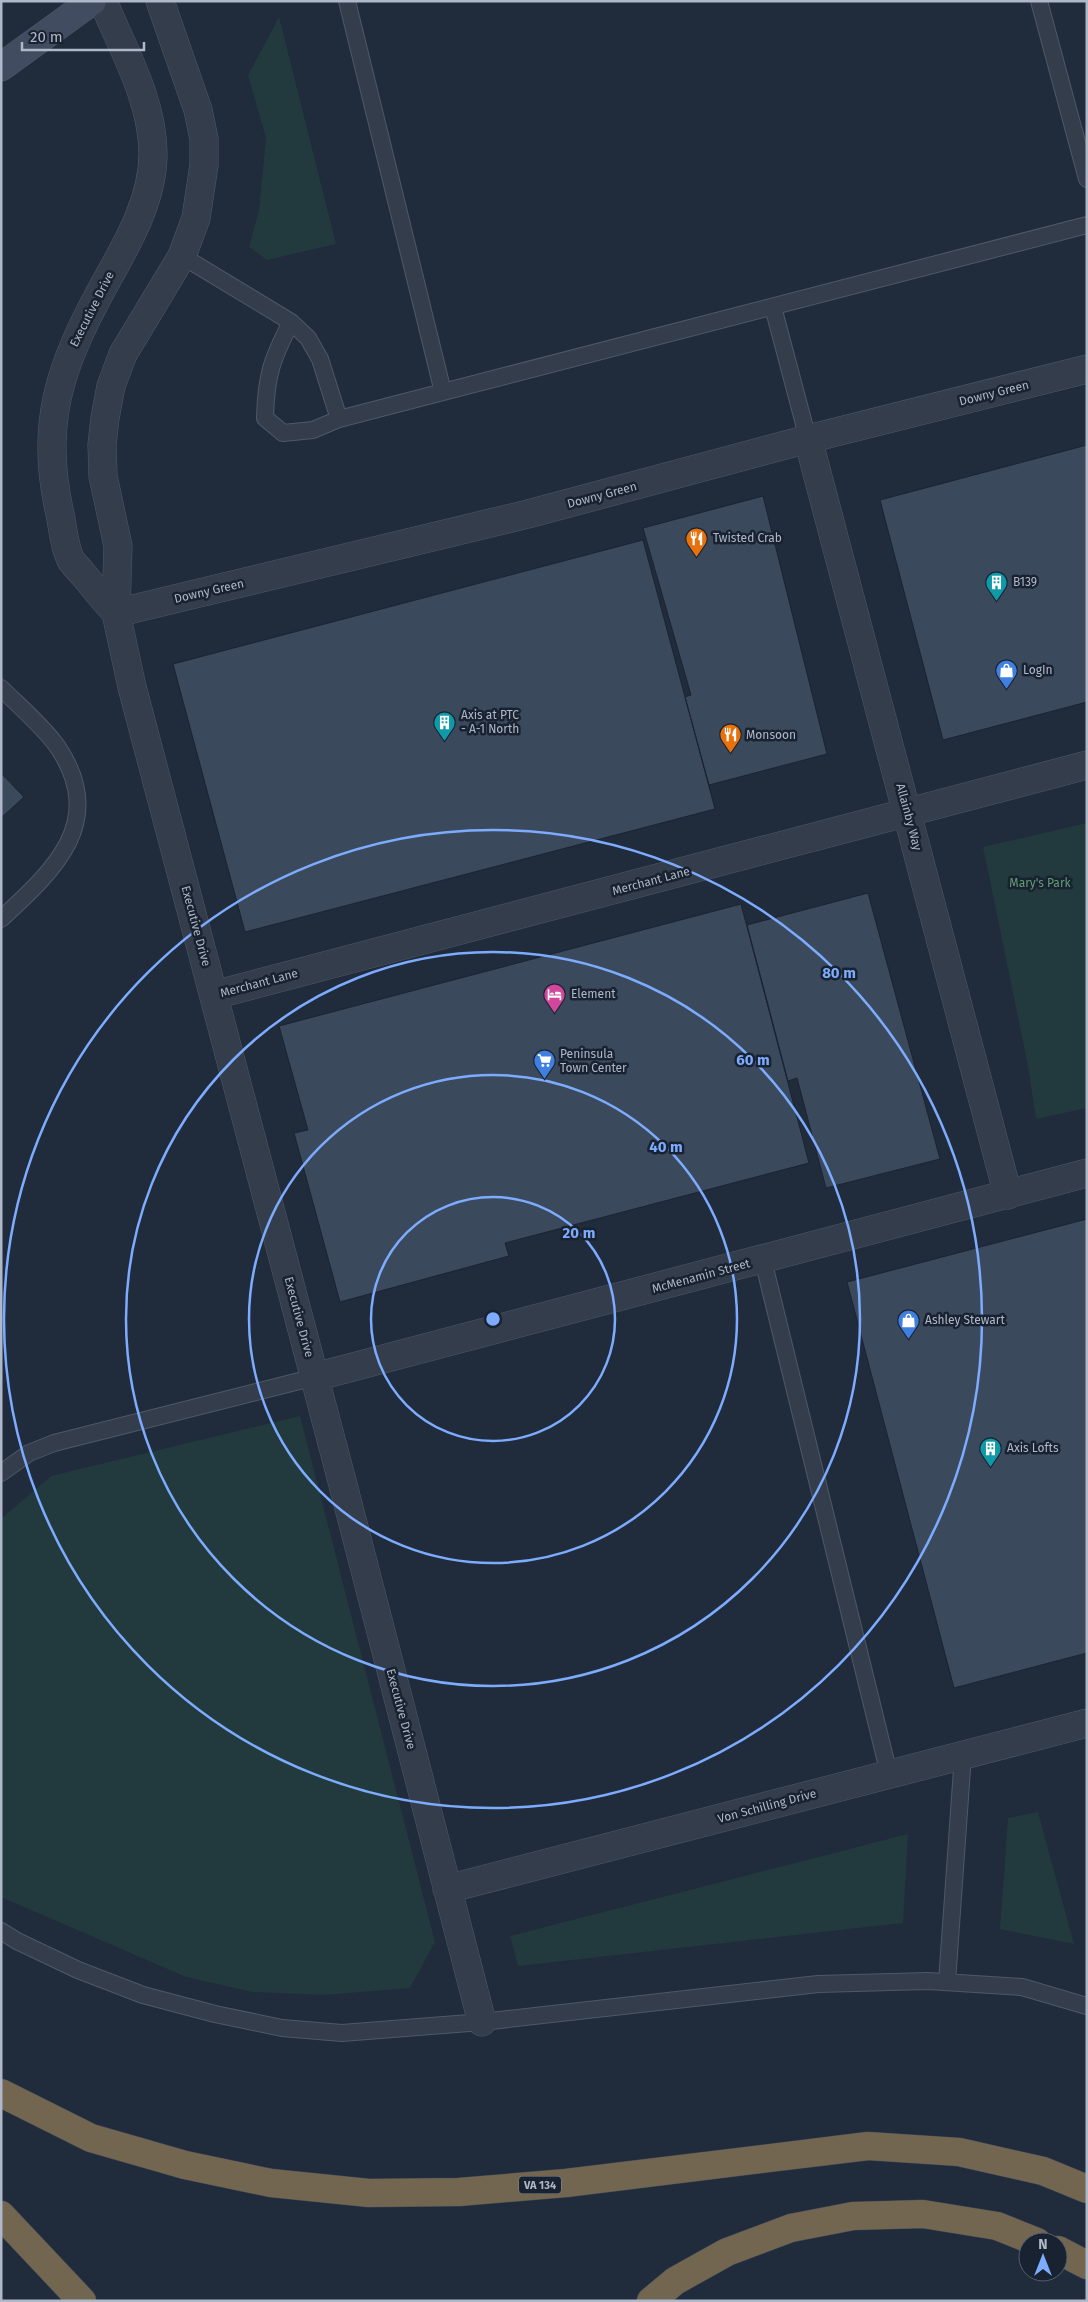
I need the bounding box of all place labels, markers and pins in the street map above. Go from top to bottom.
restaurant icon: Twisted Crab [685,526,709,557]
place label: Twisted Crab [713,531,782,545]
building icon: B139 [985,570,1009,601]
place label: B139 [1013,575,1037,589]
shop icon: LogIn [995,658,1019,689]
place label: LogIn [1023,663,1053,677]
place label: Axis at PTC - A-1 North [461,708,519,736]
building icon: Axis at PTC - A-1 North [433,710,457,741]
restaurant icon: Monsoon [718,723,742,754]
place label: Monsoon [746,728,796,742]
hotel icon: Element [543,982,567,1013]
place label: Element [571,987,616,1001]
place label: Peninsula Town Center [560,1047,627,1075]
supermarket icon: Peninsula Town Center [532,1049,556,1080]
shop icon: Ashley Stewart [897,1308,921,1339]
centre of rings [484,1310,502,1328]
place label: Ashley Stewart [925,1313,1005,1327]
building icon: Axis Lofts [979,1436,1003,1467]
place label: Axis Lofts [1007,1441,1059,1455]

